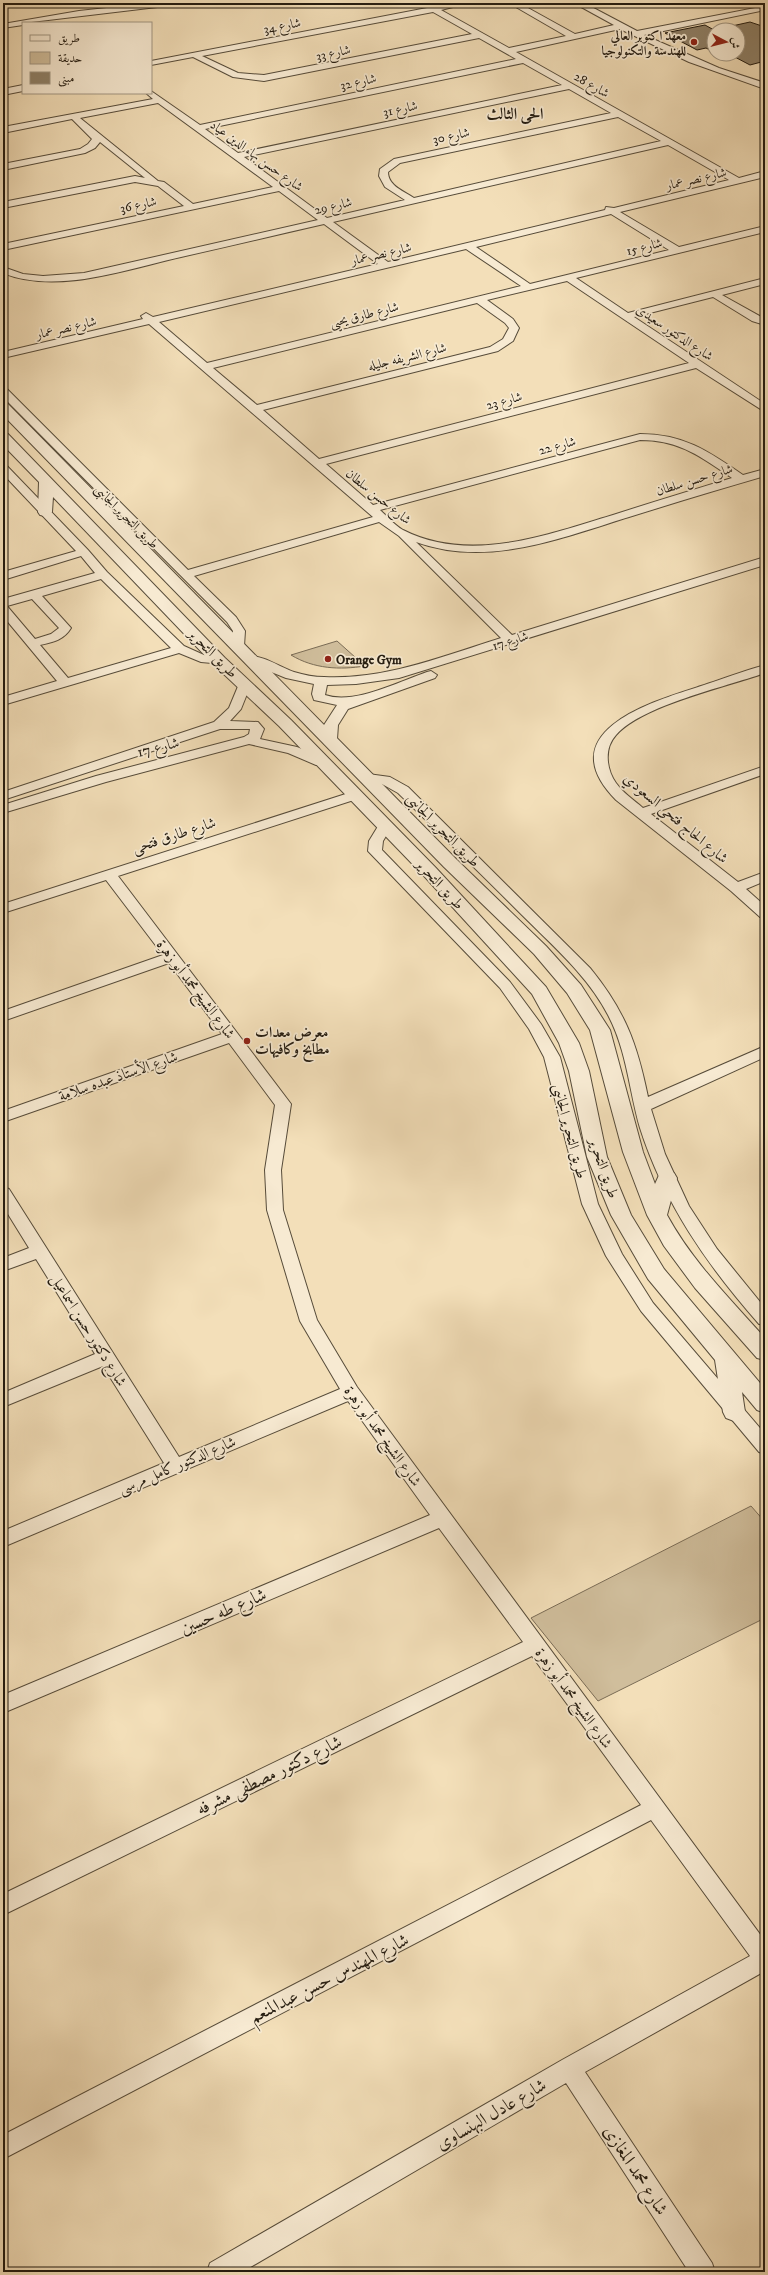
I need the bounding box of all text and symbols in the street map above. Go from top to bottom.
street label: شارع 34 [262,15,303,40]
legend [22,22,152,94]
north arrow [706,22,746,62]
place label: معهد اكتوبر العالي للهندسة والتكنولوجيا [601,28,686,59]
text: طريق [58,31,80,46]
marker: معهد اكتوبر العالي للهندسة والتكنولوجيا [689,37,699,47]
text: ش [727,37,743,49]
street label: شارع 33 [314,42,353,67]
text: حديقة [58,51,82,66]
street label: شارع 28 [569,68,612,104]
street label: شارع 32 [339,70,378,97]
text: مبنى [58,71,74,87]
street label: شارع 31 [381,98,420,123]
district label: الحى الثالث [486,104,544,124]
street label: شارع حسن بهاء الدين عياد [205,117,306,197]
street label: شارع 30 [431,124,472,151]
street label: شارع نصر عمار [662,164,729,197]
street label: شارع 36 [118,193,159,220]
street label: شارع 29 [313,194,354,221]
street label: شارع 15 [625,235,665,262]
street label: شارع نصر عمار [347,239,414,272]
street label: شارع طارق يحيى [328,299,401,334]
street label: شارع الدكتور سعيدى [631,301,716,367]
street label: شارع نصر عمار [32,313,99,346]
street label: شارع الشريفه جليله [366,339,449,377]
street label: شارع 23 [485,389,525,416]
street label: شارع 22 [537,433,579,462]
street label: شارع حسن سلطان [654,461,736,502]
street label: شارع حسن سلطان [341,466,414,530]
street label: طريق التحرير الجانبى [90,481,162,553]
street label: طريق التحرير [182,623,242,682]
street label: شارع 17 [490,628,531,657]
place label: Orange Gym [336,652,402,669]
marker: Orange Gym [323,654,333,664]
street label: شارع 17 [135,733,182,765]
street label: شارع الحاج فتحي السعودي [617,769,732,871]
street label: طريق التحرير الجانبى [401,789,484,872]
street label: شارع طارق فتحى [130,813,219,861]
street label: طريق التحرير [410,853,468,914]
street label: شارع الشيخ محمد أبو زهرة [149,935,241,1045]
place label: معرض معدات مطابخ وكافيهات [255,1023,330,1062]
marker: معرض معدات مطابخ وكافيهات [242,1036,252,1046]
street label: شارع الأستاذ عبده سلامة [55,1045,181,1109]
street label: طريق التحرير الجانبى [547,1082,591,1181]
street label: طريق التحرير [584,1133,623,1201]
street label: شارع دكتور حسن اسماعيل [44,1270,131,1392]
street label: شارع الشيخ محمد أبو زهرة [337,1381,427,1493]
street label: شارع الدكتور كامل مرسى [116,1432,240,1502]
street label: شارع طه حسين [177,1584,271,1643]
street label: شارع الشيخ محمد أبو زهرة [528,1643,618,1755]
street label: شارع دكتور مصطفى مشرفه [193,1731,347,1823]
street label: شارع المهندس حسن عبدالمنعم [246,1929,415,2033]
street label: شارع عادل البهنساوى [432,2074,552,2158]
street label: شارع محمد المغازى [595,2122,672,2221]

